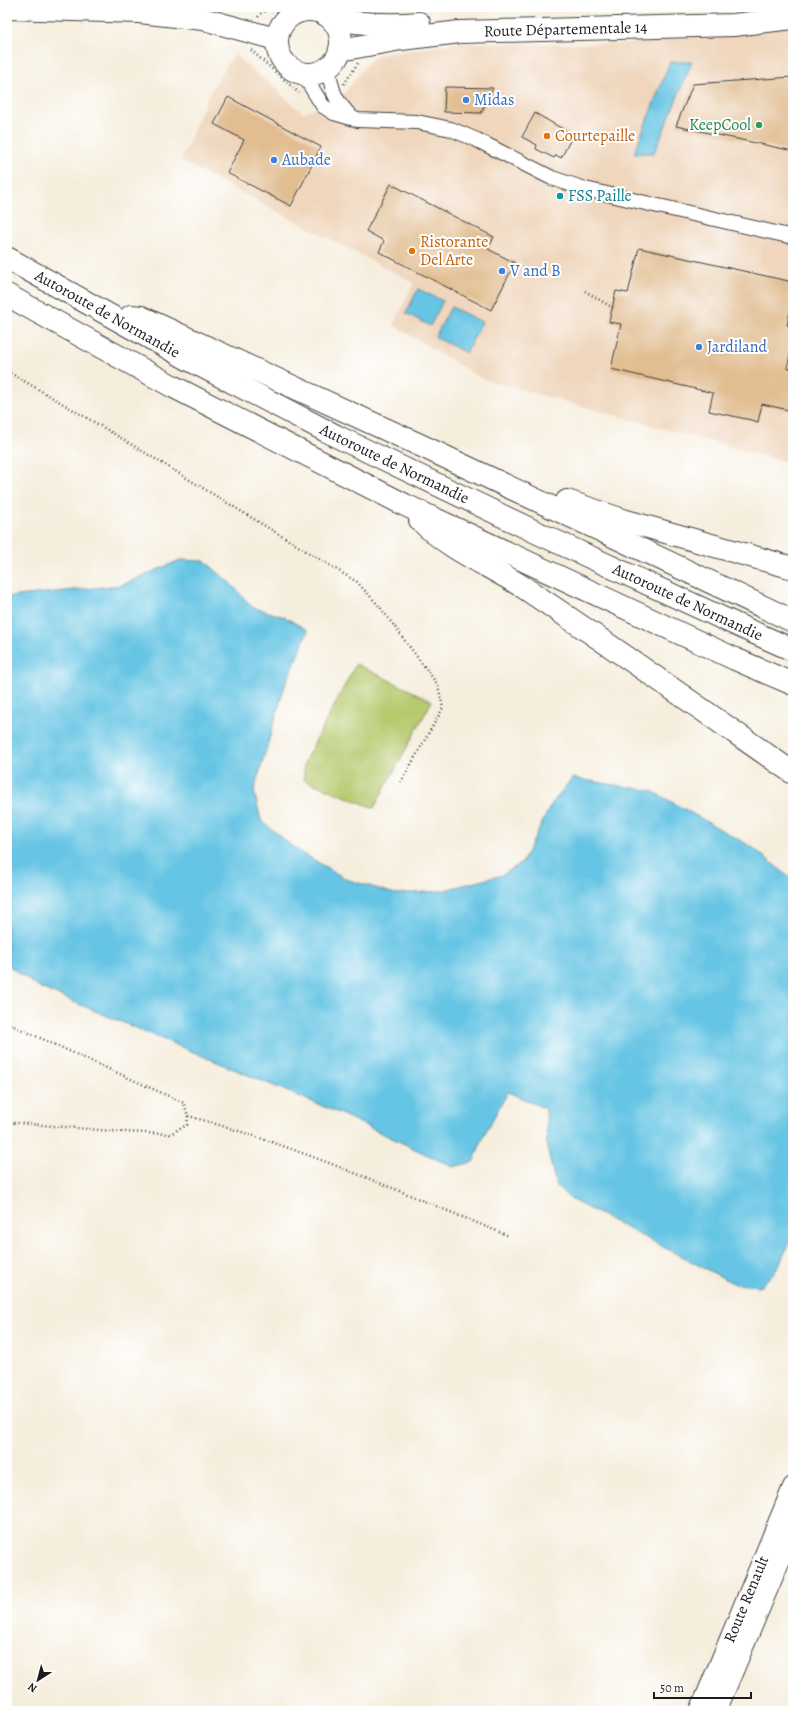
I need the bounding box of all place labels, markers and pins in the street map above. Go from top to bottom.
place label: Midas [474,89,514,111]
marker: Midas [461,95,471,105]
place label: KeepCool [689,114,751,136]
marker: KeepCool [754,120,764,130]
place label: Courtepaille [555,125,635,147]
marker: Courtepaille [542,131,552,141]
place label: Aubade [281,149,331,171]
marker: Aubade [269,155,279,165]
place label: FSS Paille [568,185,632,207]
marker: FSS Paille [555,191,565,201]
place label: Ristorante Del Arte [420,231,488,271]
marker: Ristorante Del Arte [407,246,417,256]
place label: V and B [509,260,560,282]
marker: V and B [497,266,507,276]
place label: Jardiland [707,336,767,358]
marker: Jardiland [694,342,704,352]

